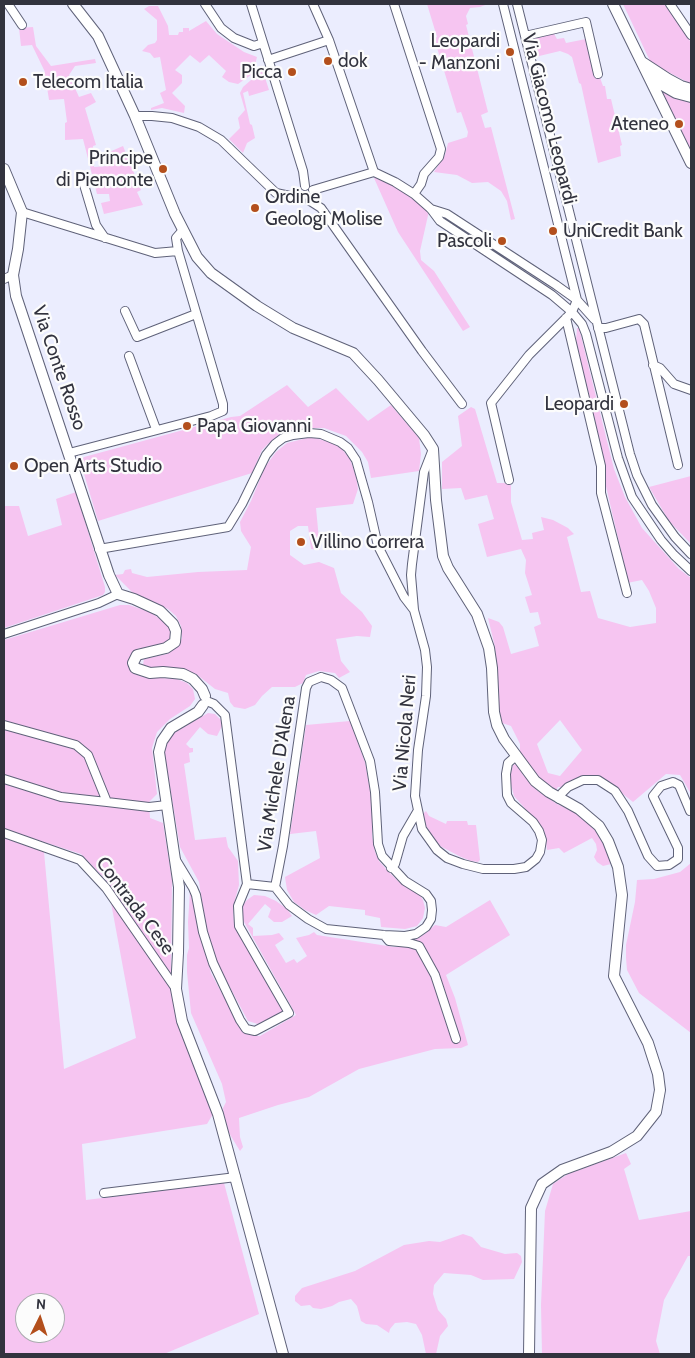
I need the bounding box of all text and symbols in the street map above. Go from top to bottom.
place label: Leopardi - Manzoni [419,30,500,74]
street label: Via Giacomo Leopardi [517,31,581,207]
marker: Leopardi - Manzoni [504,46,516,58]
place label: dok [338,50,368,72]
marker: dok [322,55,334,67]
place label: Picca [241,61,282,83]
marker: Picca [286,66,298,78]
place label: Telecom Italia [33,71,143,93]
marker: Telecom Italia [17,76,29,88]
place label: Ateneo [611,113,669,135]
marker: Ateneo [673,118,685,130]
place label: Principe di Piemonte [56,147,153,191]
marker: Principe di Piemonte [157,163,169,175]
place label: Ordine Geologi Molise [265,186,383,230]
marker: Ordine Geologi Molise [249,202,261,214]
place label: UniCredit Bank [563,220,683,242]
marker: UniCredit Bank [547,225,559,237]
place label: Pascoli [437,230,492,252]
marker: Pascoli [496,235,508,247]
street label: Via Conte Rosso [27,303,91,433]
place label: Leopardi [544,393,614,415]
marker: Leopardi [618,398,630,410]
place label: Papa Giovanni [197,415,311,437]
marker: Papa Giovanni [181,420,193,432]
place label: Open Arts Studio [24,455,162,477]
marker: Open Arts Studio [8,460,20,472]
place label: Villino Correra [311,531,424,553]
marker: Villino Correra [295,536,307,548]
street label: Via Nicola Neri [389,674,421,792]
street label: Via Michele D'Alena [253,694,301,854]
street label: Contrada Cese [91,853,179,959]
north arrow [15,1293,65,1343]
text: N [35,1295,47,1313]

